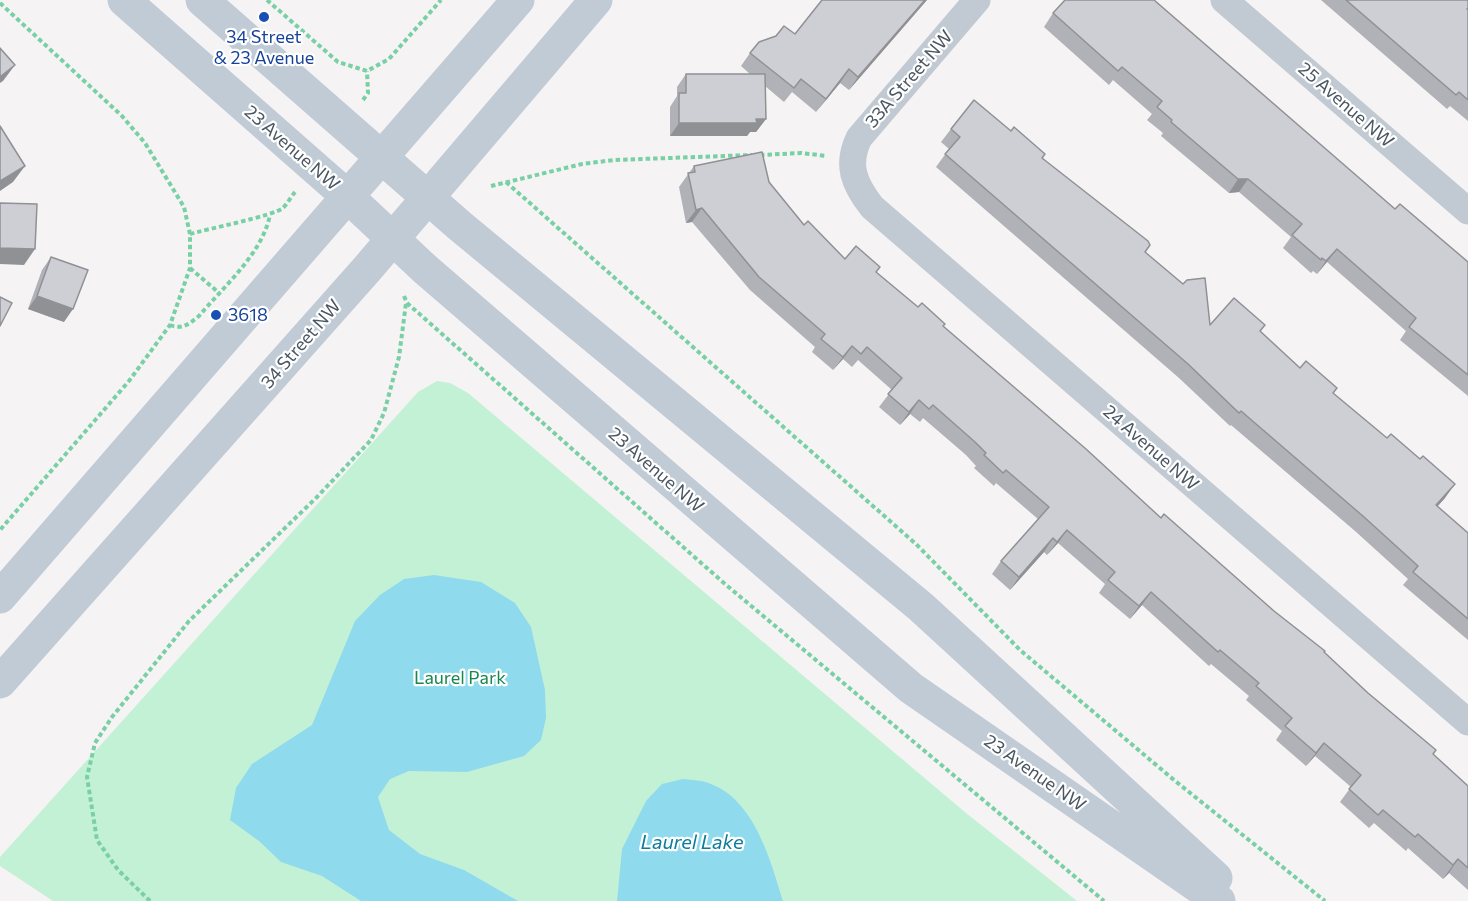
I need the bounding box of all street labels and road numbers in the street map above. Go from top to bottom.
street label: 33A Street NW [861,26,957,132]
street label: 25 Avenue NW [1294,58,1398,152]
street label: 23 Avenue NW [240,101,344,195]
street label: 34 Street NW [257,295,345,393]
street label: 24 Avenue NW [1099,401,1203,495]
street label: 23 Avenue NW [604,423,708,517]
street label: 23 Avenue NW [980,730,1090,816]

